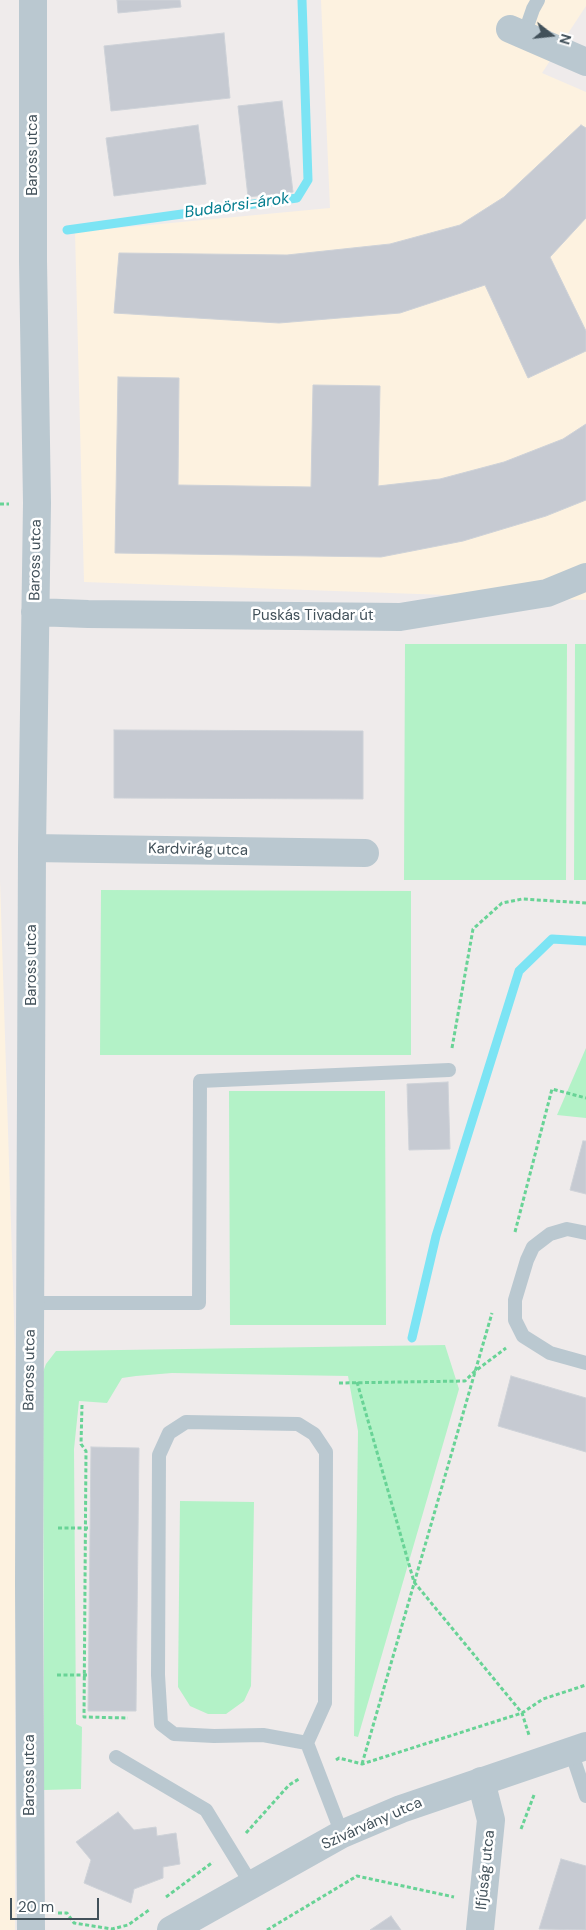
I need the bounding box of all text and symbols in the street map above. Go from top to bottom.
north arrow [526,10,576,60]
text: N [555,32,575,47]
street label: Baross utca [24,114,42,196]
water label: Budaörsi-árok [183,189,291,223]
street label: Baross utca [26,519,46,601]
street label: Puskás Tivadar út [252,607,374,625]
street label: Kardvirág utca [148,840,248,860]
street label: Baross utca [23,924,41,1006]
street label: Baross utca [20,1329,40,1411]
street label: Baross utca [21,1734,39,1816]
street label: Szivárvány utca [319,1794,425,1854]
street label: Ifjúság utca [473,1829,499,1911]
scale bar [12,1888,101,1920]
text: 20 m [18,1897,54,1917]

